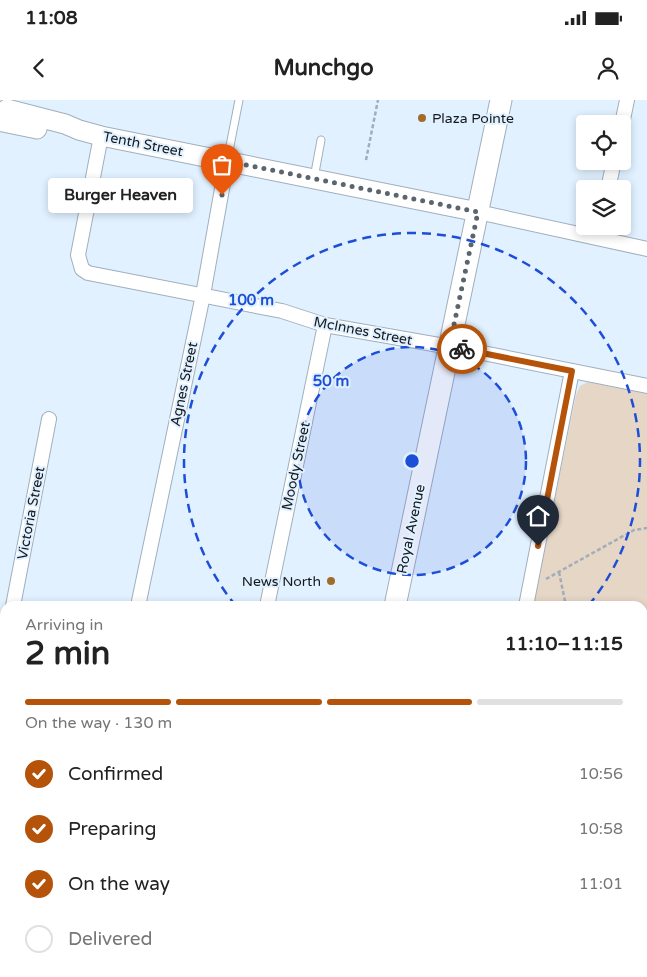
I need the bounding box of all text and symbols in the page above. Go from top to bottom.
text: 11:08 [25,7,78,29]
icon: back [25,54,53,82]
icon: person [594,54,622,82]
text: Munchgo [273,55,374,81]
place label: Plaza Pointe [432,110,514,127]
marker: Plaza Pointe [416,112,428,124]
map controls [576,115,631,235]
button: locate [576,115,631,170]
street label: Tenth Street [101,128,185,160]
pin [201,144,243,195]
icon: bag [208,151,236,179]
callout: Burger Heaven [47,178,192,212]
button: layers [576,180,631,235]
text: Burger Heaven [64,185,177,205]
text: 100 m [228,291,274,309]
street label: McInnes Street [312,313,414,349]
courier [437,324,487,374]
icon: bike [448,335,476,363]
street label: Agnes Street [167,340,201,428]
text: 50 m [313,372,349,390]
street label: Moody Street [278,419,314,512]
centre of rings [403,452,421,470]
street label: Victoria Street [14,464,48,561]
street label: Royal Avenue [393,483,429,575]
pin [517,495,559,546]
icon: home [524,502,552,530]
place label: News North [242,573,321,590]
marker: News North [325,575,337,587]
text: Arriving in [25,615,103,635]
text: 11:10–11:15 [505,633,623,655]
text: 2 min [25,635,110,673]
text: On the way · 130 m [25,713,172,733]
icon: check [25,760,53,788]
text: Confirmed [68,763,163,785]
text: 10:56 [579,764,623,784]
icon: check [25,815,53,843]
text: Preparing [68,818,157,840]
text: 10:58 [579,819,623,839]
icon: check [25,870,53,898]
text: On the way [68,873,170,895]
text: 11:01 [579,874,623,894]
text: Delivered [68,928,153,950]

